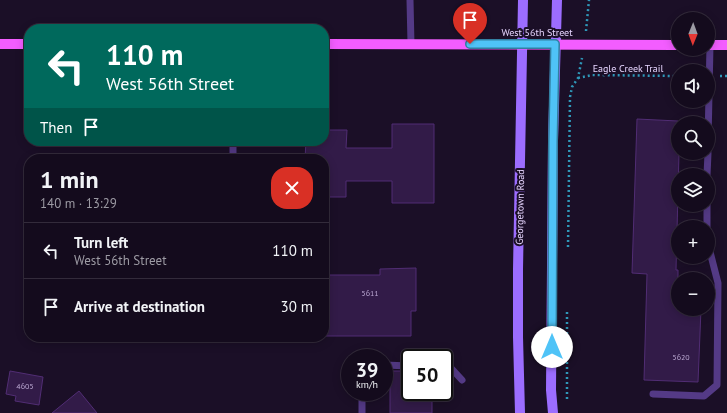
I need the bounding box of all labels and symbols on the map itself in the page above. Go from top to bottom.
pin [453,3,487,44]
north arrow [671,12,715,56]
street label: West 56th Street [501,26,573,39]
street label: Eagle Creek Trail [593,62,663,75]
street label: Georgetown Road [513,169,527,245]
house number: 5611 [361,288,379,298]
position arrow [531,326,573,368]
speed limit sign: 50 [401,349,453,401]
house number: 5620 [672,352,690,362]
house number: 4605 [16,381,34,391]

